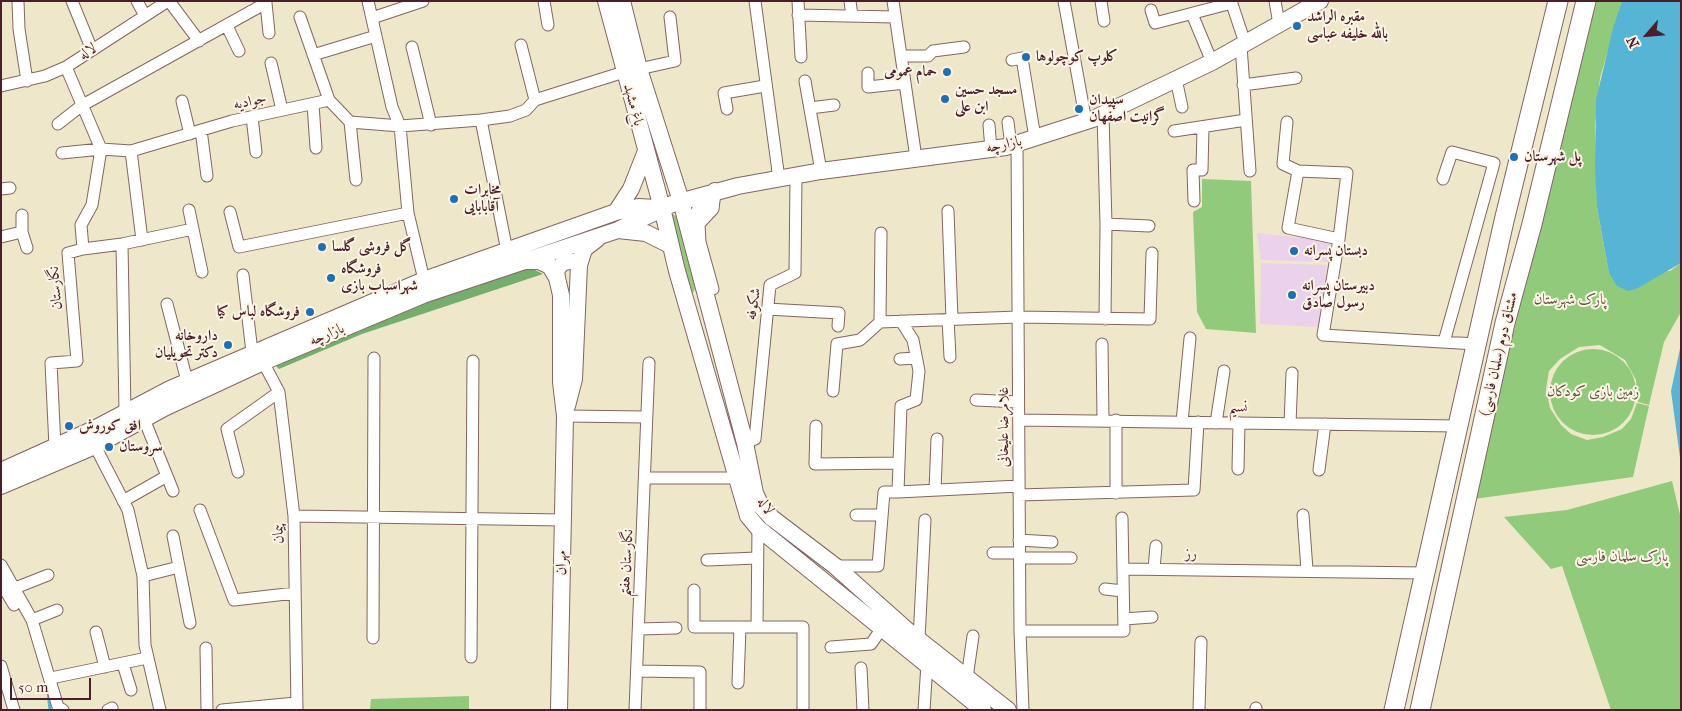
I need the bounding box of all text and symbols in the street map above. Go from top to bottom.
place label: مقبره الراشد بالله خلیفه عباسی [1307,8,1388,43]
north arrow [1622,10,1672,60]
marker: مقبره الراشد بالله خلیفه عباسی [1291,20,1303,32]
text: N [1623,33,1643,51]
street label: لاله [76,40,100,64]
place label: کلوپ کوچولوها [1036,48,1118,66]
marker: کلوپ کوچولوها [1020,51,1032,63]
place label: حمام عمومی [884,63,937,81]
marker: حمام عمومی [941,66,953,78]
place label: مسجد حسین ابن علی [955,81,1017,116]
street label: باغ مشهد [619,82,647,128]
street label: جوادیه [232,90,268,114]
place label: سپیدان گرانیت اصفهان [1089,91,1165,126]
marker: مسجد حسین ابن علی [939,93,951,105]
marker: سپیدان گرانیت اصفهان [1073,103,1085,115]
street label: بازارچه [984,132,1024,158]
place label: پل شهرستان [1524,148,1581,166]
marker: پل شهرستان [1508,151,1520,163]
place label: مخابرات آقابابایی [464,181,501,216]
marker: مخابرات آقابابایی [448,193,460,205]
place label: گل فروشی گلسا [332,238,412,256]
marker: گل فروشی گلسا [316,241,328,253]
place label: دبستان پسرانه [1304,242,1368,260]
marker: دبستان پسرانه [1288,245,1300,257]
place label: فروشگاه شهراسباب بازی [341,260,418,295]
street label: نگارستان [45,265,67,311]
marker: فروشگاه شهراسباب بازی [325,272,337,284]
place label: دبیرستان پسرانه رسول صادق [1302,277,1375,312]
street label: شکوفه [743,286,765,322]
marker: دبیرستان پسرانه رسول صادق [1286,289,1298,301]
street label: مشتاق دوم (سلمان فارسی) [1476,290,1522,418]
park label: پارک شهرستان [1534,291,1606,309]
place label: فروشگاه لباس کیا [217,303,300,321]
marker: فروشگاه لباس کیا [304,306,316,318]
street label: بازارچه [307,320,347,350]
place label: داروخانه دکتر تحویلیان [155,327,218,362]
marker: داروخانه دکتر تحویلیان [222,339,234,351]
park label: زمین بازی کودکان [1547,383,1639,401]
street label: غلامرضا علیخانی [995,387,1013,467]
street label: نسیم [1228,399,1248,417]
place label: افق کوروش [79,417,141,435]
marker: افق کوروش [63,420,75,432]
place label: سروستان [119,438,163,456]
marker: سروستان [103,441,115,453]
street label: لاله [753,494,777,518]
street label: پیمان [270,524,288,544]
street label: نگارستان هفتم [616,529,638,597]
street label: رز [1185,545,1197,563]
park label: پارک سلمان فارسی [1576,548,1668,566]
street label: مهران [553,550,571,576]
scale bar [12,668,94,700]
text: 50 m [18,678,48,696]

